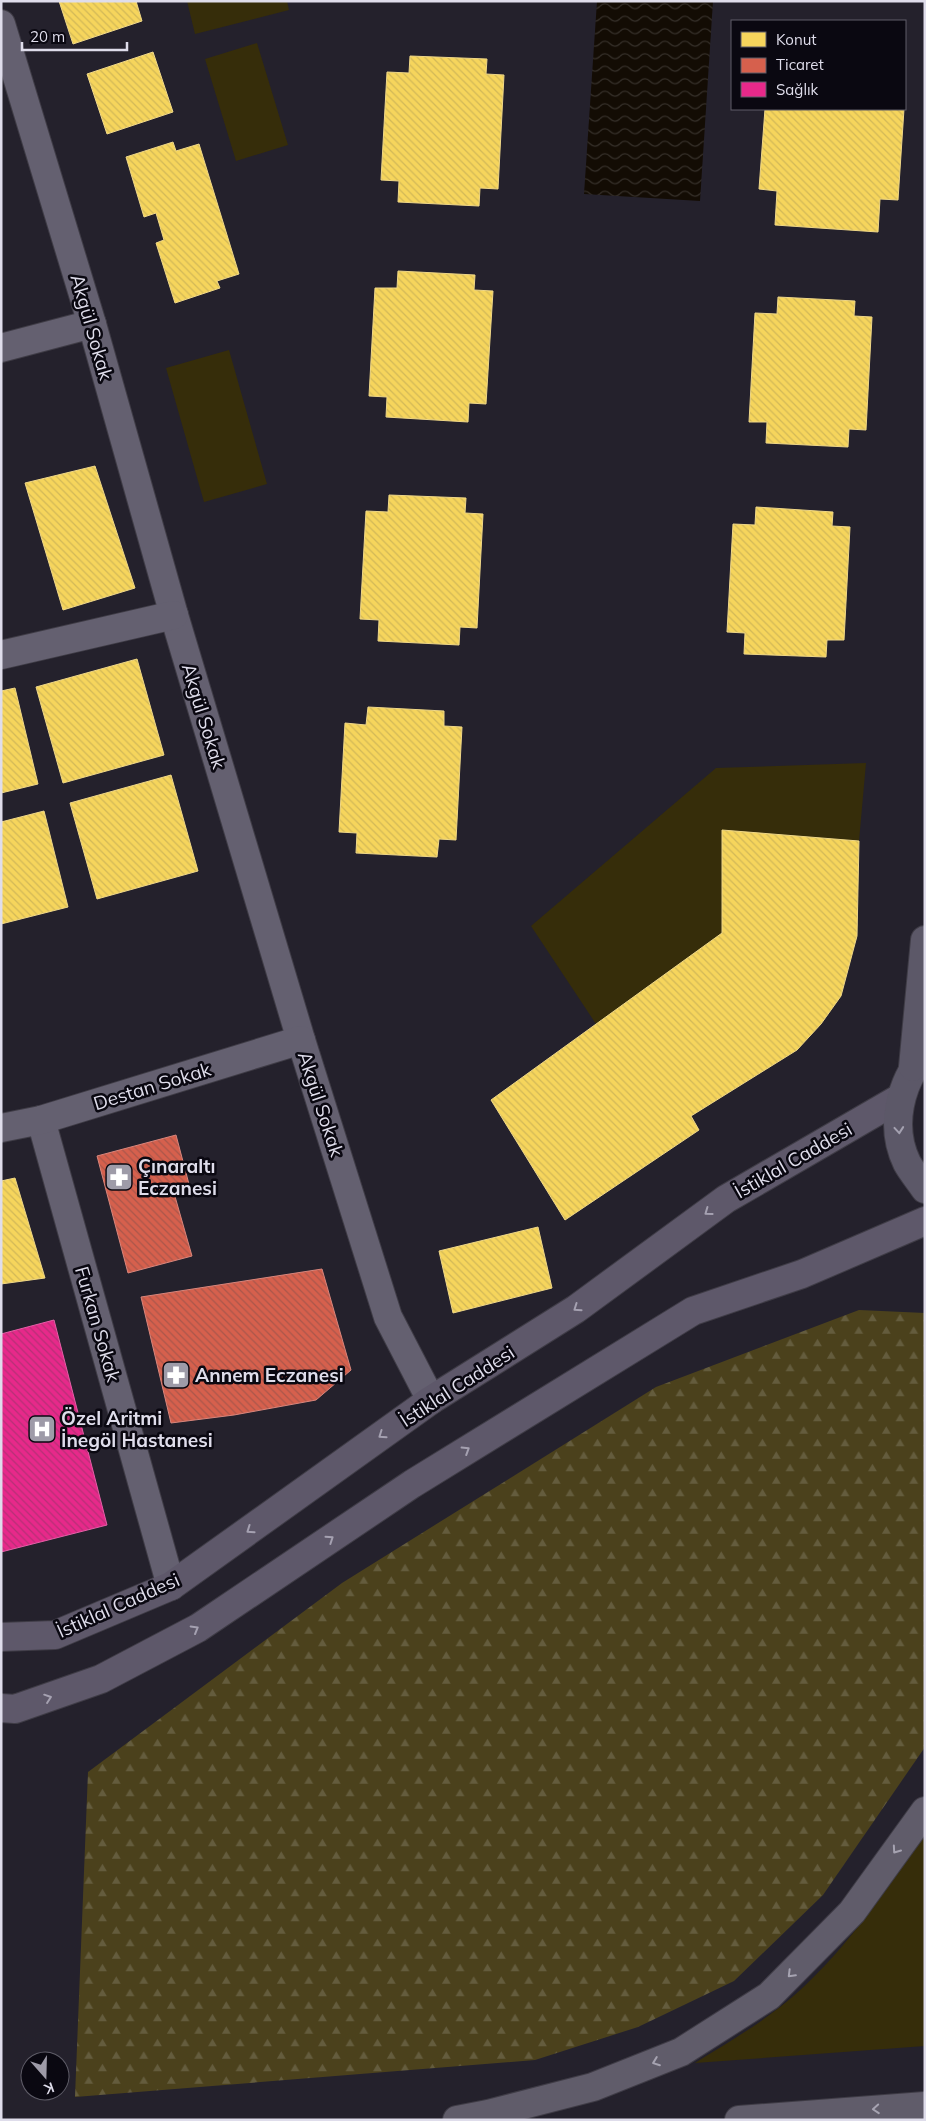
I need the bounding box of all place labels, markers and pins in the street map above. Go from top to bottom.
place label: Çınaraltı Eczanesi [138,1154,217,1200]
pharmacy icon: Çınaraltı Eczanesi [104,1162,134,1192]
pharmacy icon: Annem Eczanesi [161,1360,191,1390]
place label: Annem Eczanesi [195,1363,344,1387]
place label: Özel Aritmi İnegöl Hastanesi [61,1406,213,1452]
hospital icon: Özel Aritmi İnegöl Hastanesi [27,1414,57,1444]

